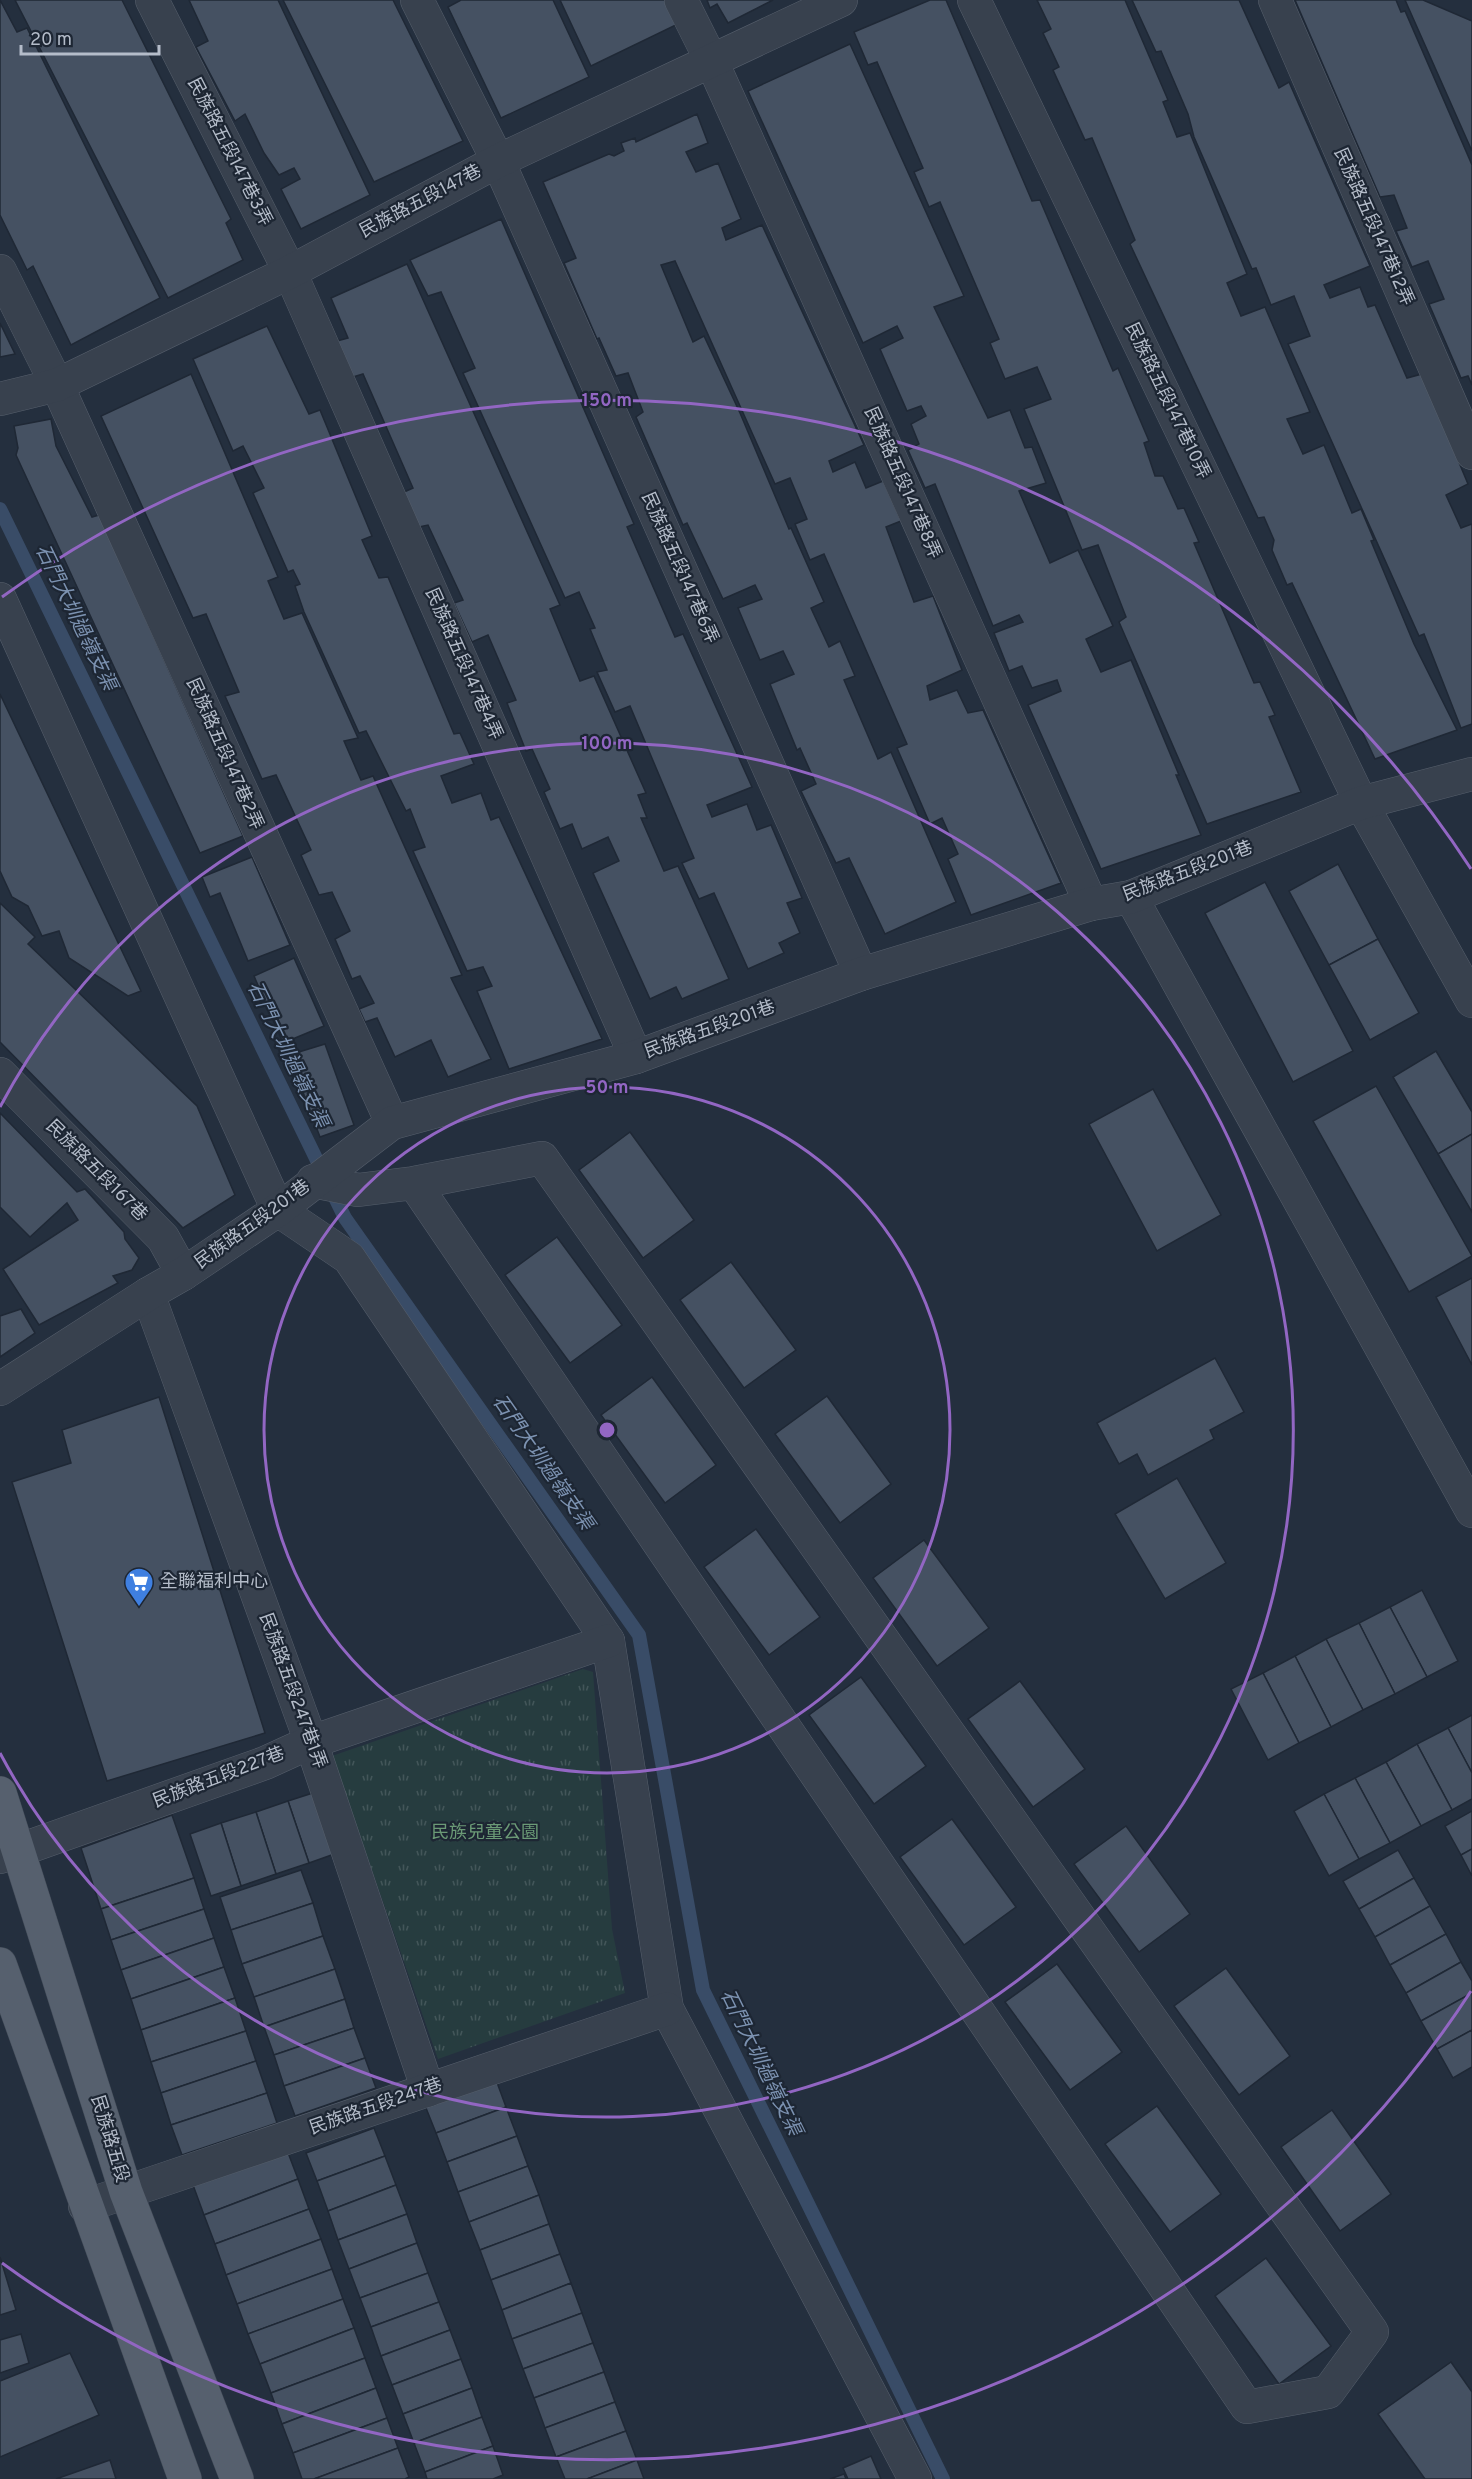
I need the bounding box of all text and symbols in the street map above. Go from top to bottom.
scale bar [21,18,159,56]
text: 20 m [30,29,72,52]
street label: 民族路五段147巷3弄 [182,74,276,230]
street label: 民族路五段147巷12弄 [1328,144,1418,310]
street label: 民族路五段147巷 [356,160,486,244]
street label: 民族路五段147巷10弄 [1119,319,1215,483]
text: 150 m [582,390,632,413]
street label: 民族路五段147巷8弄 [858,404,946,562]
street label: 民族路五段147巷6弄 [635,489,723,647]
water label: 石門大圳過嶺支渠 [28,540,123,698]
street label: 民族路五段147巷4弄 [419,584,507,744]
street label: 民族路五段147巷2弄 [180,675,268,833]
text: 100 m [581,733,633,756]
street label: 民族路五段201巷 [1120,837,1256,907]
water label: 石門大圳過嶺支渠 [240,977,335,1135]
street label: 民族路五段201巷 [642,996,778,1064]
text: 50 m [585,1077,629,1100]
street label: 民族路五段167巷 [40,1115,152,1227]
street label: 民族路五段201巷 [191,1175,315,1275]
water label: 石門大圳過嶺支渠 [485,1390,600,1538]
centre of rings [597,1420,617,1440]
supermarket icon: 全聯福利中心 [123,1566,155,1608]
place label: 全聯福利中心 [160,1571,268,1594]
street label: 民族路五段247巷1弄 [253,1610,331,1772]
street label: 民族路五段227巷 [150,1742,288,1814]
park label: 民族兒童公園 [431,1822,539,1845]
water label: 石門大圳過嶺支渠 [713,1985,808,2143]
street label: 民族路五段247巷 [306,2073,446,2141]
street label: 民族路五段 [85,2093,133,2185]

